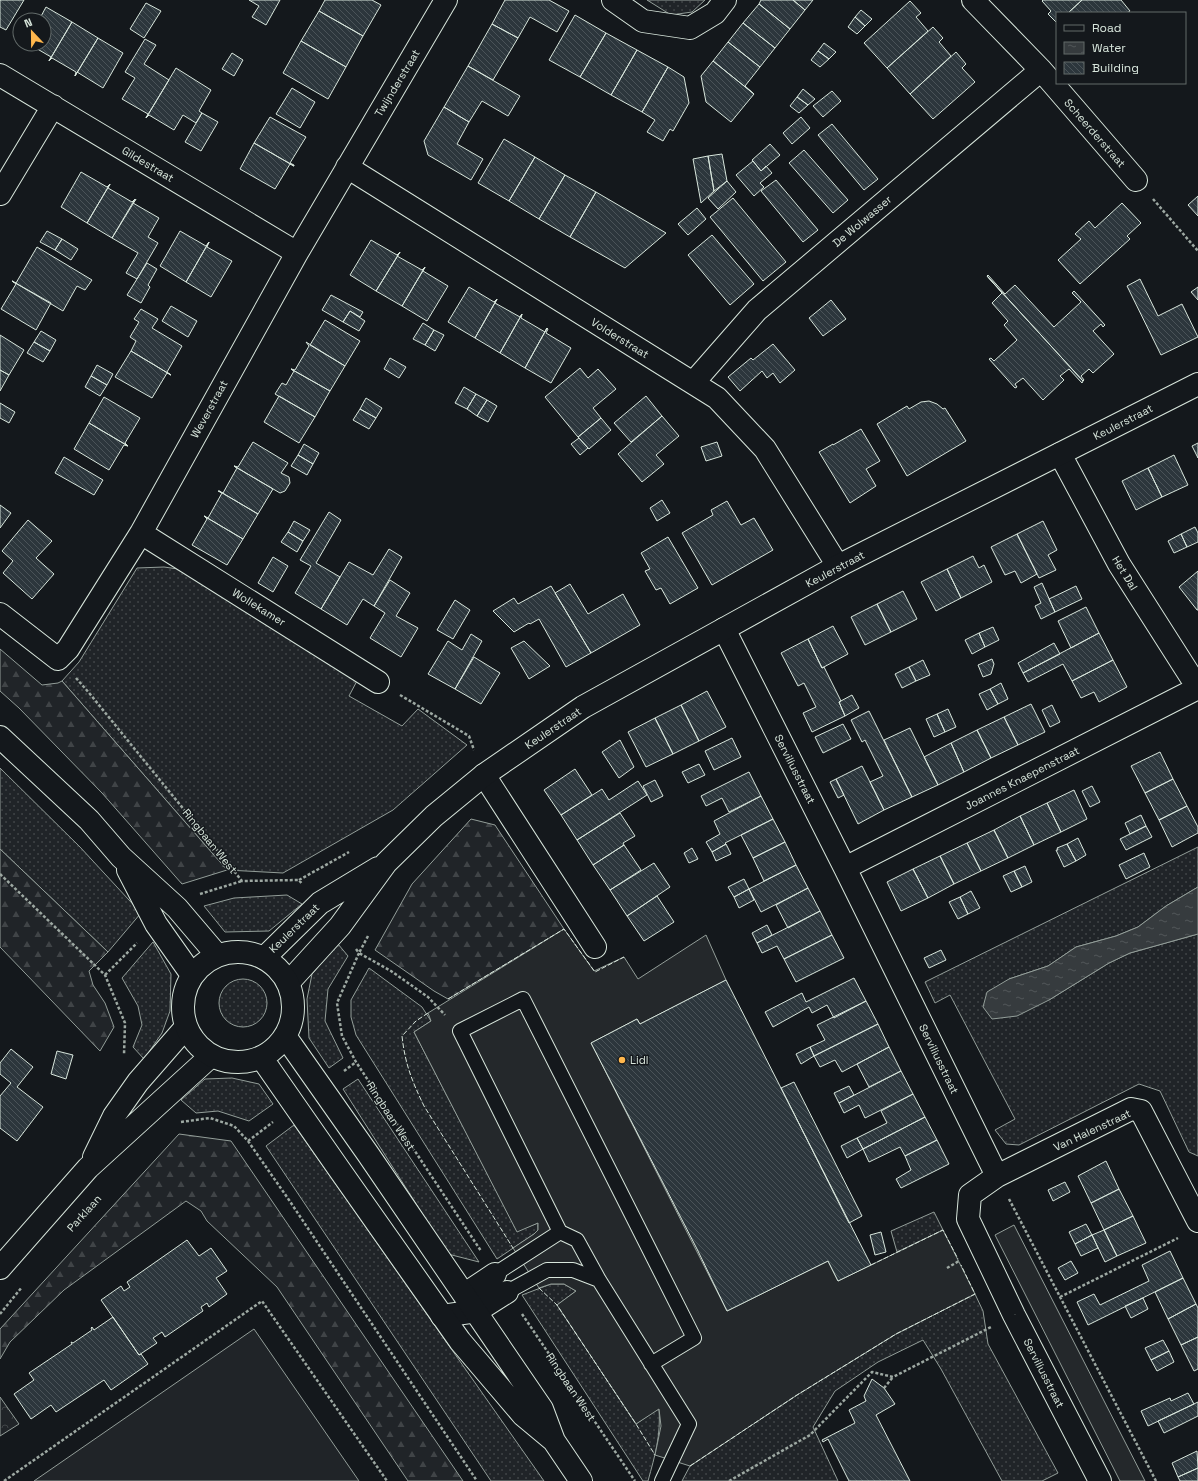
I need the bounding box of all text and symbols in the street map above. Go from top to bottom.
north arrow [12,12,52,52]
legend [1056,12,1186,84]
text: N [22,15,34,31]
text: Road [1092,20,1121,36]
text: Water [1092,40,1126,56]
street label: Twijnderstraat [371,47,423,119]
text: Building [1092,60,1139,76]
street label: Scheerderstraat [1061,96,1129,170]
street label: Gildestraat [119,143,177,185]
street label: De Wolwasser [830,192,894,250]
street label: Volderstraat [588,315,652,361]
street label: Weverstraat [187,378,231,440]
street label: Keulerstraat [1091,401,1155,443]
street label: Keulerstraat [803,548,867,590]
street label: Het Dal [1109,553,1141,593]
street label: Wollekamer [230,585,288,629]
street label: Keulerstraat [522,704,584,752]
street label: Serviliusstraat [772,732,818,806]
street label: Joannes Knaepenstraat [962,743,1082,813]
street label: Ringbaan West [180,806,240,876]
street label: Keulerstraat [266,900,322,956]
street label: Serviliusstraat [916,1022,962,1096]
place label: Lidl [630,1053,648,1067]
marker: Lidl [617,1055,627,1065]
street label: Ringbaan West [364,1079,418,1153]
street label: Van Halenstraat [1051,1106,1133,1154]
street label: Parklaan [64,1192,104,1234]
street label: Serviliusstraat [1021,1336,1067,1410]
street label: Ringbaan West [543,1350,599,1424]

